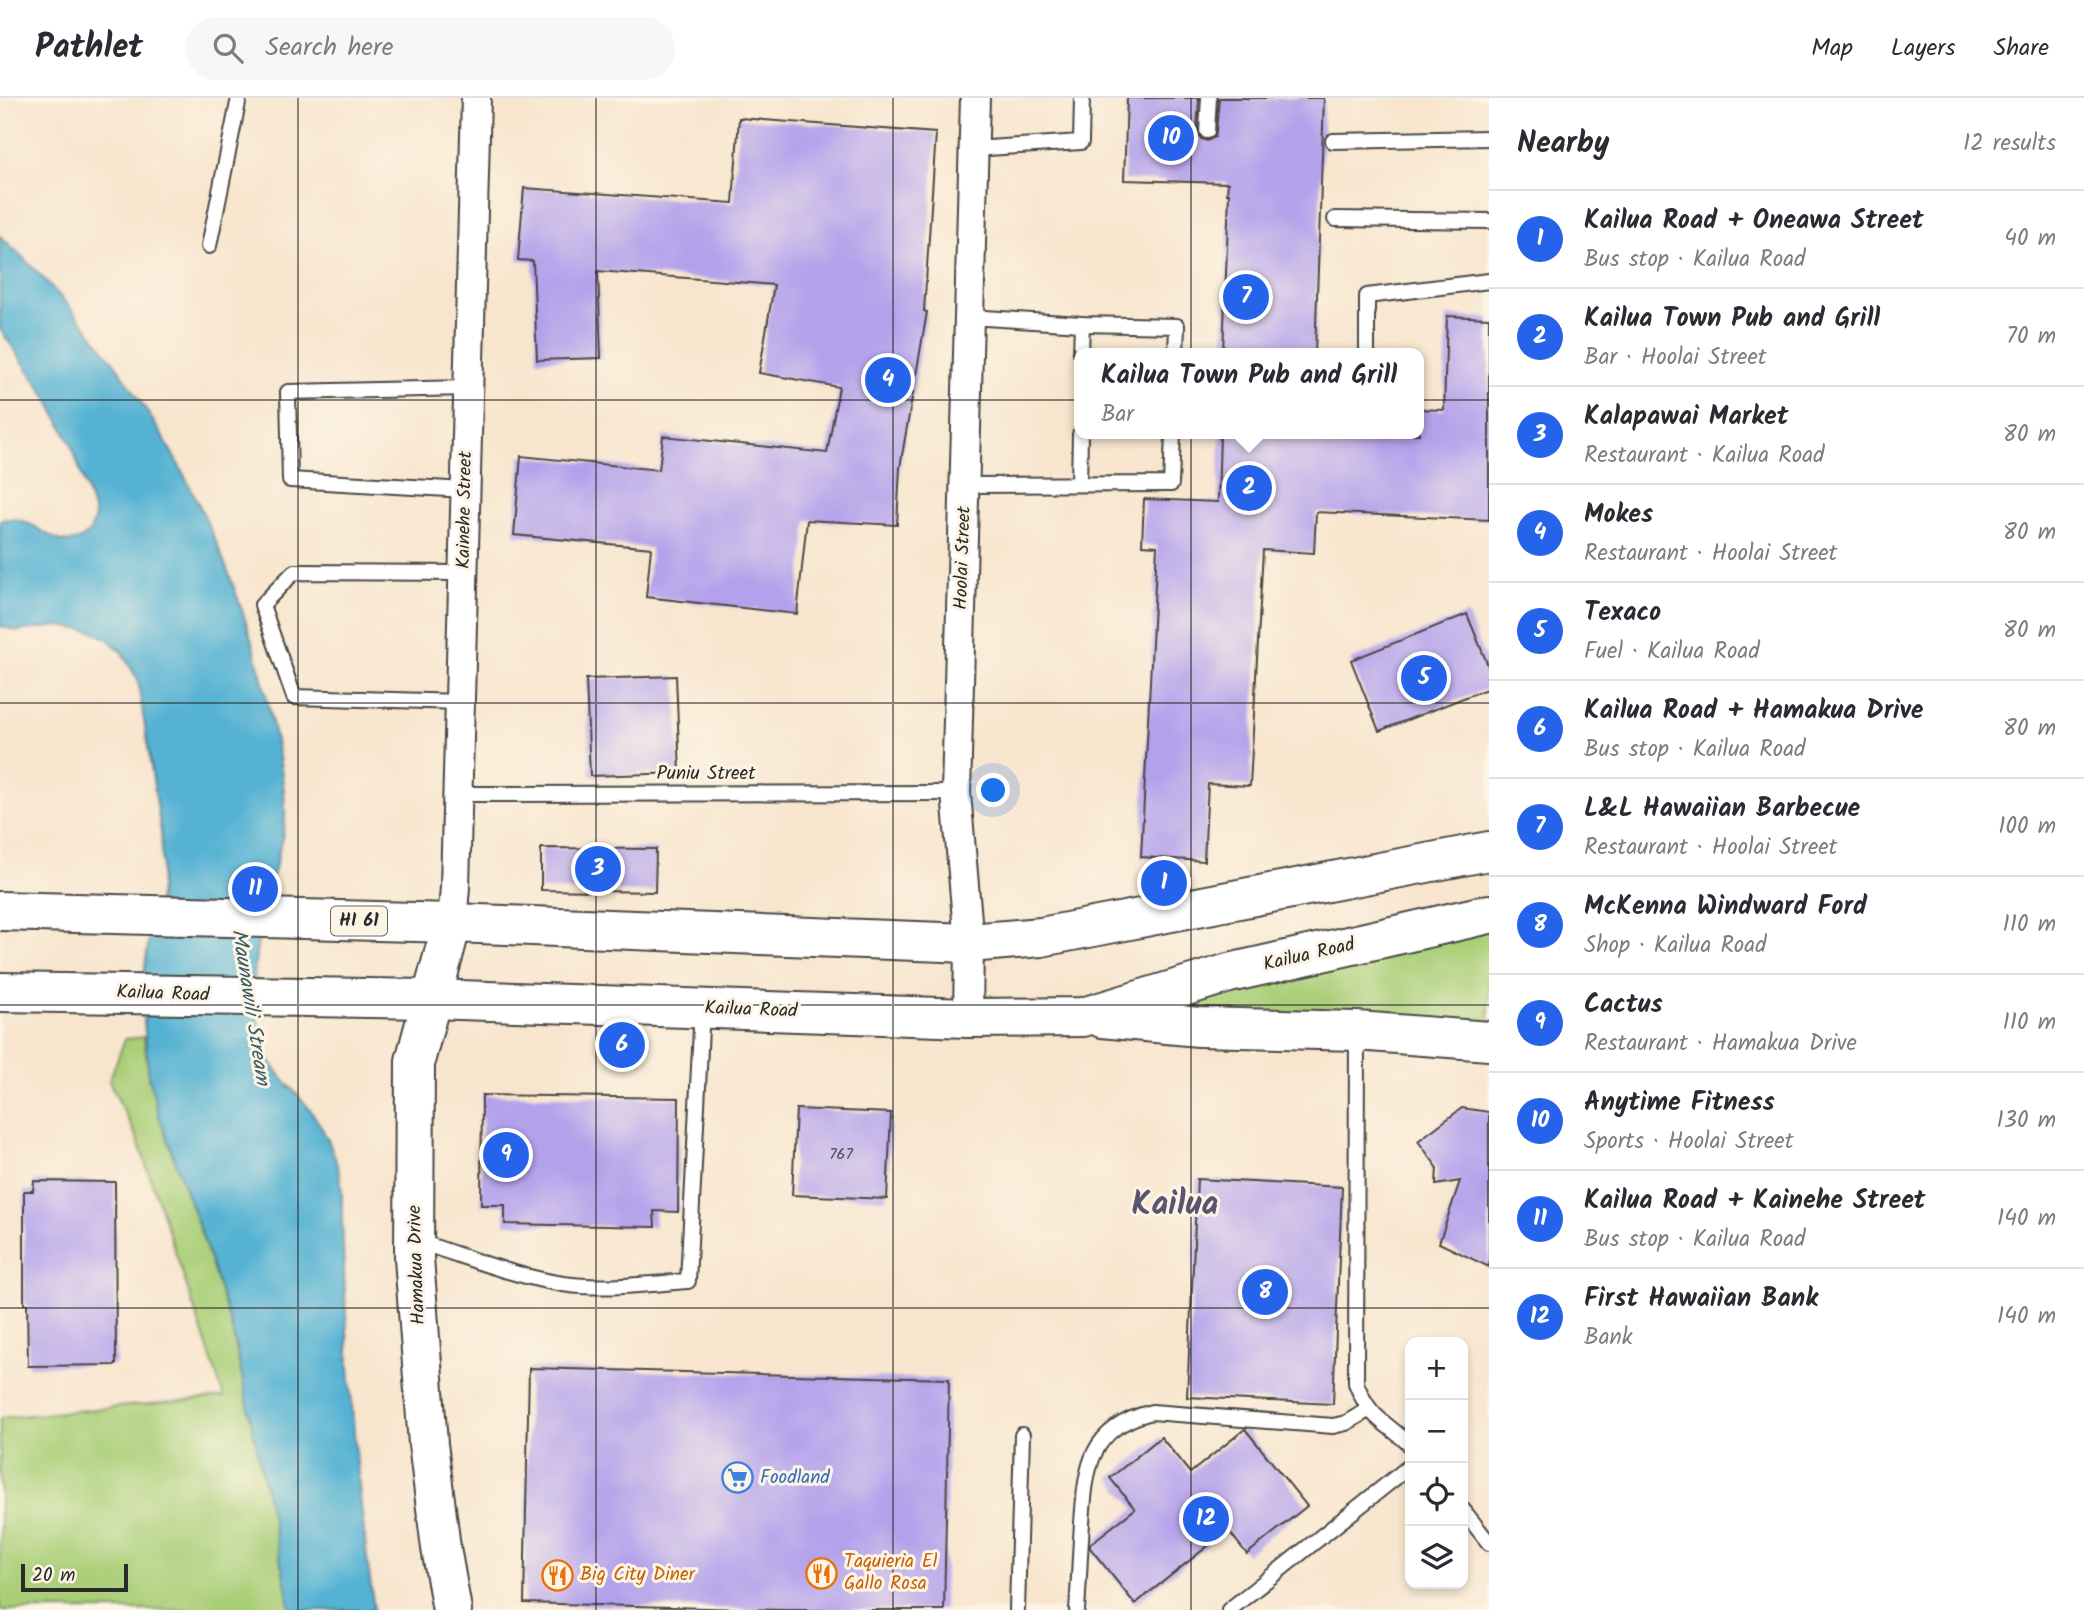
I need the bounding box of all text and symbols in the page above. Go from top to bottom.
search box [185,17,675,80]
text: Pathlet [35,22,143,75]
text: Search here [265,27,393,69]
icon: search [209,29,247,67]
text: Map [1811,29,1853,68]
text: Layers [1891,29,1955,68]
text: Share [1993,29,2049,68]
pin: 10 [1148,112,1194,164]
text: Nearby [1517,120,1609,168]
text: 12 results [1963,126,2056,162]
text: Kailua Road + Oneawa Street [1584,200,1924,242]
text: 1 [1537,221,1543,257]
text: 40 m [2004,221,2056,257]
text: Bus stop · Kailua Road [1584,242,1805,278]
pin: 7 [1223,271,1269,323]
text: Kailua Town Pub and Grill [1584,298,1880,340]
text: 2 [1533,319,1547,355]
text: 70 m [2006,319,2056,355]
text: Bar · Hoolai Street [1584,340,1767,376]
popup [1074,348,1424,439]
pin: 4 [865,354,911,406]
text: Kailua Town Pub and Grill [1101,355,1397,397]
text: Kalapawai Market [1584,396,1788,438]
text: Bar [1101,397,1134,433]
text: 3 [1534,417,1546,453]
text: 80 m [2003,417,2056,453]
text: Restaurant · Kailua Road [1584,438,1824,474]
street label: Kainehe Street [449,450,481,569]
pin: 2 [1226,462,1272,514]
text: Mokes [1584,494,1653,536]
street label: Hoolai Street [946,505,980,610]
text: 4 [1534,515,1546,551]
text: 80 m [2003,515,2056,551]
text: Restaurant · Hoolai Street [1584,536,1837,572]
text: Texaco [1584,592,1661,634]
text: 5 [1534,613,1546,649]
text: 80 m [2003,613,2056,649]
text: Fuel · Kailua Road [1584,634,1760,670]
pin: 5 [1401,652,1447,704]
text: Kailua Road + Hamakua Drive [1584,690,1923,732]
text: 6 [1534,711,1546,747]
text: 80 m [2003,711,2056,747]
text: Bus stop · Kailua Road [1584,732,1805,768]
street label: Puniu Street [656,759,756,789]
your location [976,773,1010,807]
text: L&L Hawaiian Barbecue [1584,788,1860,830]
text: 7 [1535,809,1545,845]
text: 100 m [1998,809,2056,845]
text: Restaurant · Hoolai Street [1584,830,1837,866]
pin: 3 [575,843,621,895]
pin: 1 [1141,857,1187,909]
pin: 11 [232,863,278,915]
text: McKenna Windward Ford [1584,886,1867,928]
road number: HI 61 [331,906,387,936]
text: 8 [1533,907,1547,943]
text: 110 m [2003,907,2056,943]
water label: Maunawili Stream [221,927,279,1090]
text: Shop · Kailua Road [1584,928,1767,964]
street label: Kailua Road [1260,930,1358,980]
street label: Kailua Road [116,977,211,1011]
text: Cactus [1584,984,1663,1026]
street label: Kailua Road [704,993,799,1027]
text: 9 [1534,1005,1546,1041]
text: 110 m [2003,1005,2056,1041]
pin: 6 [599,1019,645,1071]
text: Restaurant · Hamakua Drive [1584,1026,1857,1062]
text: Anytime Fitness [1584,1082,1775,1124]
text: 10 [1531,1103,1549,1139]
text: 130 m [1997,1103,2056,1139]
text: Sports · Hoolai Street [1584,1124,1794,1160]
pin: 9 [483,1129,529,1181]
house number: 767 [829,1142,853,1167]
district label: Kailua [1132,1179,1218,1232]
text: Kailua Road + Kainehe Street [1584,1180,1926,1222]
text: 11 [1533,1201,1547,1237]
text: 140 m [1997,1201,2056,1237]
street label: Hamakua Drive [400,1204,434,1325]
text: Bus stop · Kailua Road [1584,1222,1805,1258]
pin: 8 [1242,1266,1288,1318]
text: First Hawaiian Bank [1584,1278,1818,1320]
text: 12 [1530,1299,1550,1335]
text: 140 m [1997,1299,2056,1335]
text: Bank [1584,1320,1632,1356]
map controls [1405,1337,1468,1589]
button: + [1405,1337,1468,1400]
button: − [1405,1400,1468,1463]
supermarket icon: Foodland [720,1461,754,1495]
place label: Foodland [760,1463,830,1493]
button: locate [1405,1463,1468,1526]
pin: 12 [1183,1493,1229,1545]
button: layers [1405,1526,1468,1589]
place label: Taquieria El Gallo Rosa [844,1547,938,1599]
restaurant icon: Taquieria El Gallo Rosa [804,1556,838,1590]
restaurant icon: Big City Diner [540,1558,574,1592]
place label: Big City Diner [580,1560,697,1590]
scale bar [21,1561,128,1593]
text: 20 m [32,1561,75,1591]

